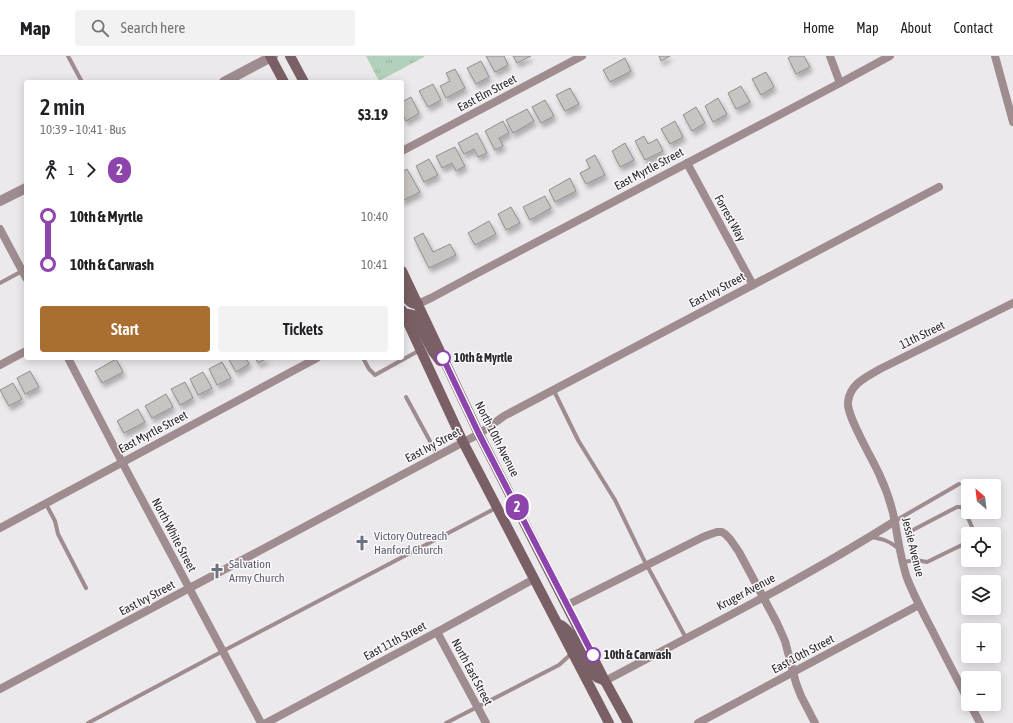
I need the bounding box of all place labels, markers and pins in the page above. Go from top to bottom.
marker: 10th & Myrtle [435,350,451,366]
place label: 10th & Myrtle [454,351,513,365]
place label: Victory Outreach Hanford Church [374,529,447,557]
church icon: Victory Outreach Hanford Church [353,534,371,552]
place label: Salvation Army Church [229,557,284,585]
church icon: Salvation Army Church [208,562,226,580]
marker: 10th & Carwash [585,647,601,663]
place label: 10th & Carwash [604,648,671,662]

